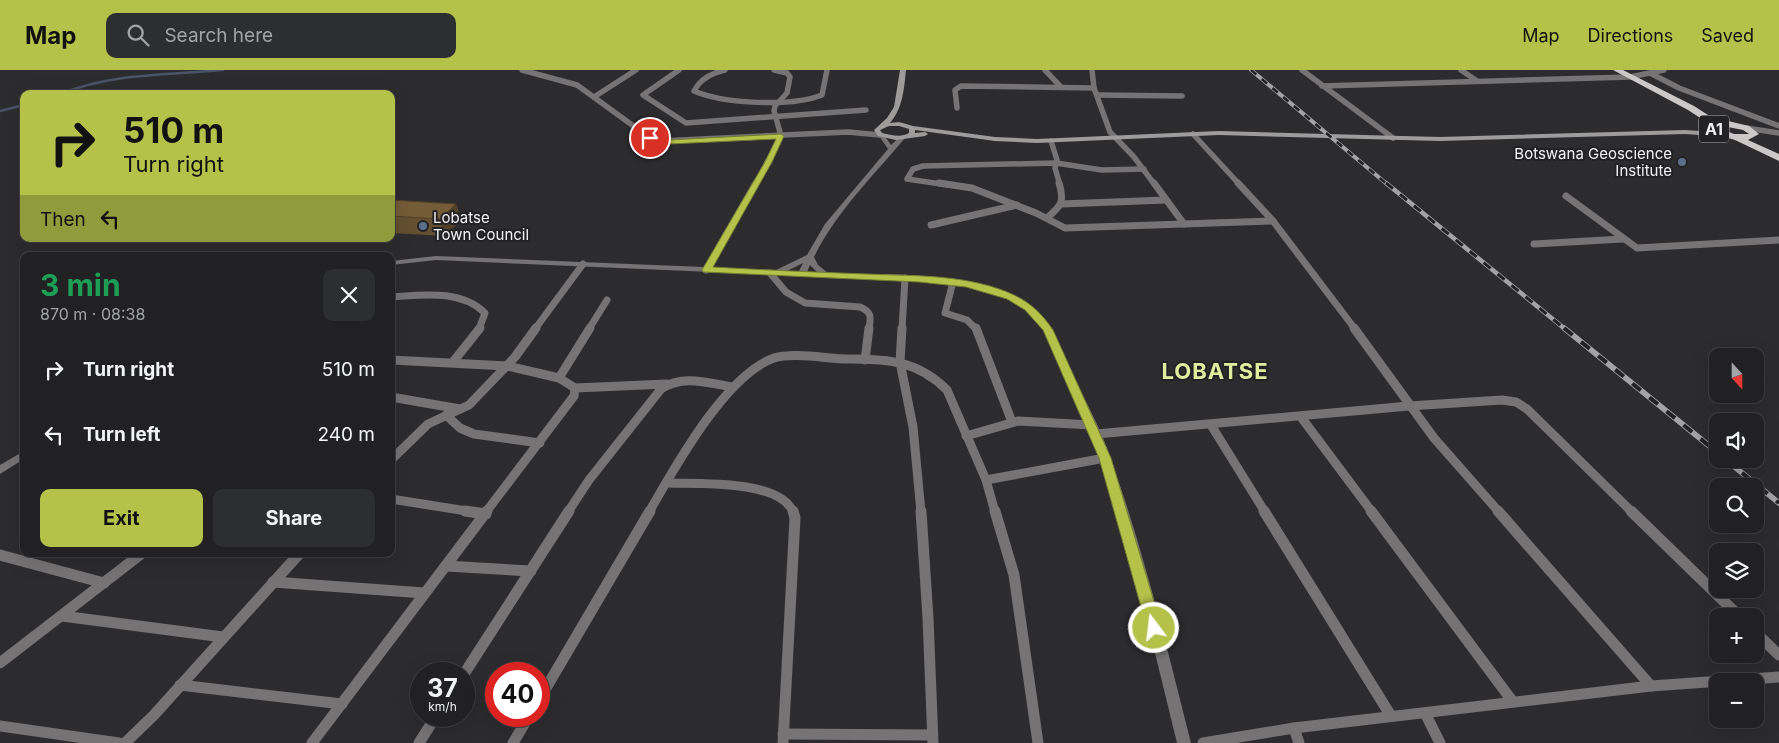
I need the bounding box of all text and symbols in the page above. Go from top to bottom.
search box [106,13,456,58]
text: Map [25,21,76,50]
icon: search [124,21,152,49]
text: Search here [164,24,273,47]
text: Map [1522,25,1560,46]
text: Directions [1588,25,1673,46]
text: Saved [1701,25,1754,46]
text: 510 m [123,109,224,151]
icon: right [40,110,105,175]
road number: A1 [1699,116,1729,142]
pin [629,117,671,159]
icon: arrive [636,124,664,152]
place label: Botswana Geoscience Institute [1514,144,1672,180]
text: Turn right [123,151,224,177]
marker: Botswana Geoscience Institute [1676,156,1688,168]
icon: left [96,205,124,233]
text: Then [40,208,86,231]
place label: Lobatse Town Council [433,208,529,244]
marker: Lobatse Town Council [417,220,429,232]
text: 3 min [40,267,121,303]
button: close [323,269,375,321]
text: 870 m · 08:38 [40,304,145,324]
north arrow [1709,348,1764,402]
map controls [1709,348,1764,728]
icon: right [40,356,68,384]
text: Turn right [83,358,174,381]
text: 510 m [322,358,375,381]
district label: LOBATSE [1161,358,1269,384]
button: sound [1709,413,1764,468]
icon: left [40,421,68,449]
text: Turn left [83,423,161,446]
text: 240 m [317,423,375,446]
button: search [1709,478,1764,533]
button: Exit [40,489,203,547]
button: Share [213,489,375,547]
button: layers [1709,543,1764,598]
position arrow [1127,601,1179,653]
button: + [1709,608,1764,663]
speed limit sign: 40 [485,662,550,727]
text: 37 [427,673,458,703]
button: − [1709,673,1764,728]
text: km/h [428,699,457,714]

